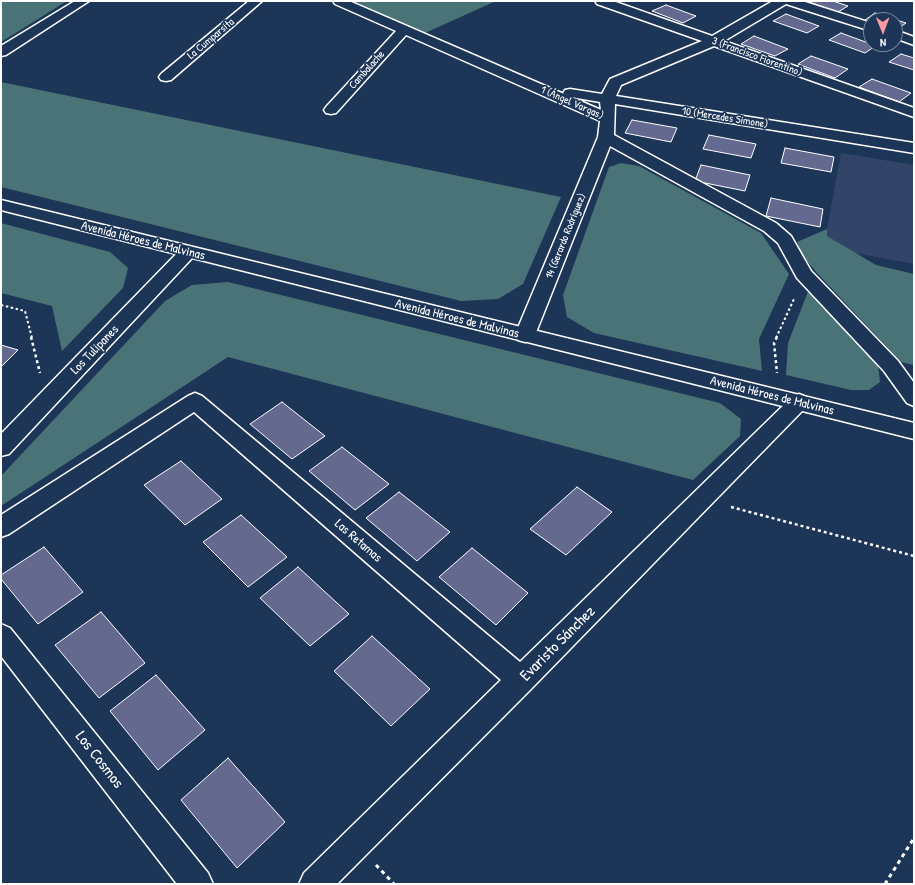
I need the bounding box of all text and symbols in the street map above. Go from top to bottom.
north arrow [863,12,903,52]
street label: La Cumparsita [185,16,237,62]
street label: 3 (Francisco Fiorentino) [710,35,804,79]
text: N [880,36,886,50]
street label: Cambalache [346,48,388,92]
street label: 1 (Ángel Vargas) [539,83,605,123]
street label: 10 (Mercedes Simone) [681,105,769,131]
street label: 14 (Gerardo Rodríguez) [543,191,589,281]
street label: Avenida Héroes de Malvinas [80,218,206,264]
street label: Avenida Héroes de Malvinas [394,296,520,342]
street label: Los Tulipanes [68,322,122,378]
street label: Avenida Héroes de Malvinas [709,373,835,419]
street label: Las Retamas [331,516,385,566]
street label: Evaristo Sánchez [516,602,600,686]
street label: Los Cosmos [71,728,127,792]

